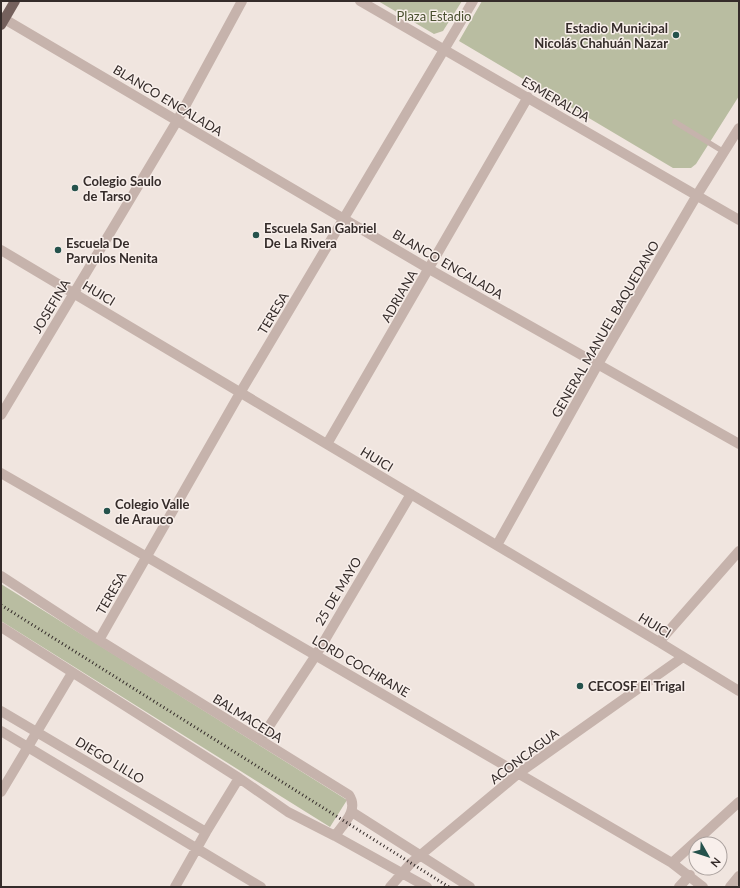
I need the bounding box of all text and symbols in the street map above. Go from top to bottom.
park label: Plaza Estadio [397,8,471,24]
place label: Estadio Municipal Nicolás Chahuán Nazar [534,20,668,51]
marker: Estadio Municipal Nicolás Chahuán Nazar [671,30,681,40]
street label: BLANCO ENCALADA [110,61,226,139]
street label: ESMERALDA [519,73,593,125]
place label: Colegio Saulo de Tarso [83,173,162,204]
marker: Colegio Saulo de Tarso [70,183,80,193]
place label: Escuela San Gabriel De La Rivera [264,220,376,251]
street label: BLANCO ENCALADA [390,226,506,302]
marker: Escuela San Gabriel De La Rivera [251,230,261,240]
place label: Escuela De Parvulos Nenita [66,235,158,266]
street label: GENERAL MANUEL BAQUEDANO [548,238,662,420]
marker: Escuela De Parvulos Nenita [53,245,63,255]
street label: ADRIANA [378,267,421,325]
street label: JOSEFINA [29,276,73,336]
street label: HUICI [80,277,118,309]
street label: TERESA [254,289,292,337]
street label: HUICI [358,443,396,475]
place label: Colegio Valle de Arauco [115,496,190,527]
marker: Colegio Valle de Arauco [102,506,112,516]
street label: 25 DE MAYO [311,554,365,628]
street label: TERESA [92,569,130,617]
street label: HUICI [636,609,674,641]
street label: LORD COCHRANE [309,632,413,700]
place label: CECOSF El Trigal [588,678,685,694]
marker: CECOSF El Trigal [575,681,585,691]
street label: BALMACEDA [210,690,286,746]
street label: ACONCAGUA [486,725,562,787]
street label: DIEGO LILLO [73,733,147,787]
north arrow [688,836,728,876]
text: N [708,855,724,870]

